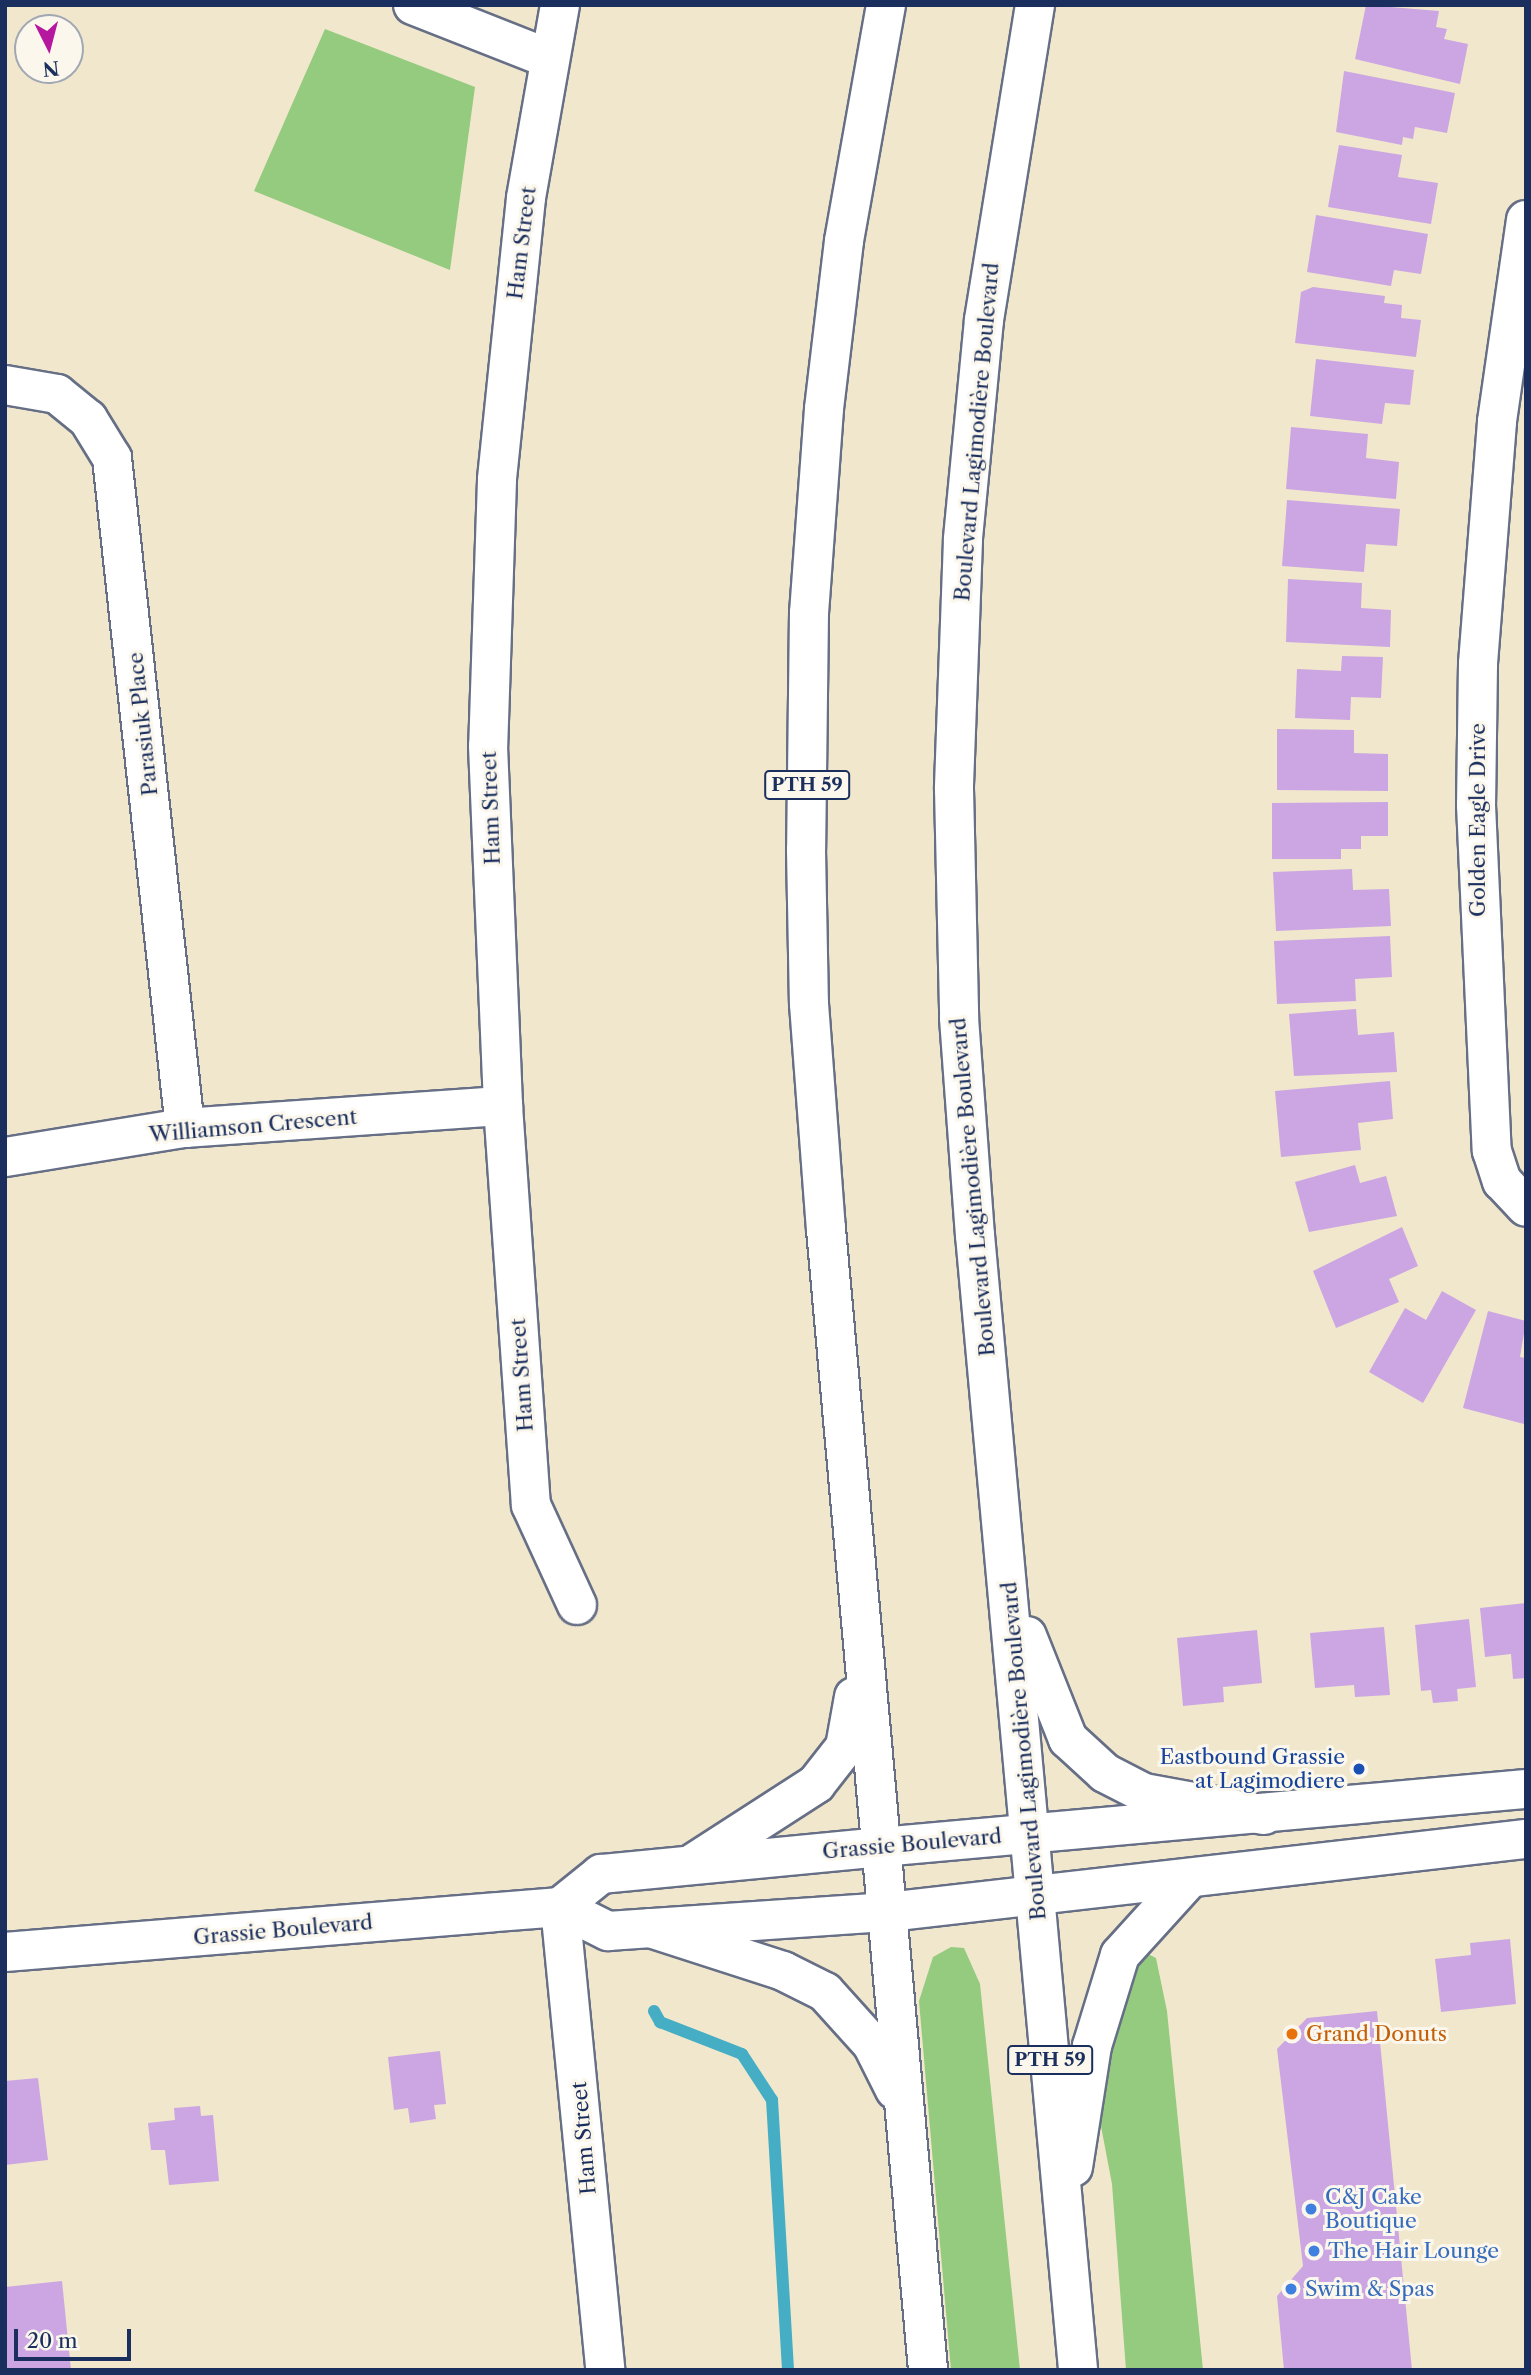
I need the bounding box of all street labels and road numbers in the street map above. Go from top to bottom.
street label: Ham Street [503,185,541,301]
street label: Boulevard Lagimodière Boulevard [950,262,1004,602]
street label: Parasiuk Place [123,651,163,797]
street label: Golden Eagle Drive [1465,723,1491,917]
street label: Ham Street [476,751,506,865]
road number: PTH 59 [763,770,851,800]
street label: Boulevard Lagimodière Boulevard [946,1017,1000,1357]
street label: Williamson Crescent [148,1104,358,1148]
street label: Ham Street [505,1317,539,1433]
street label: Boulevard Lagimodière Boulevard [997,1581,1051,1921]
street label: Grassie Boulevard [821,1824,1003,1864]
street label: Grassie Boulevard [192,1910,374,1950]
road number: PTH 59 [1006,2044,1094,2076]
street label: Ham Street [566,2080,602,2196]

